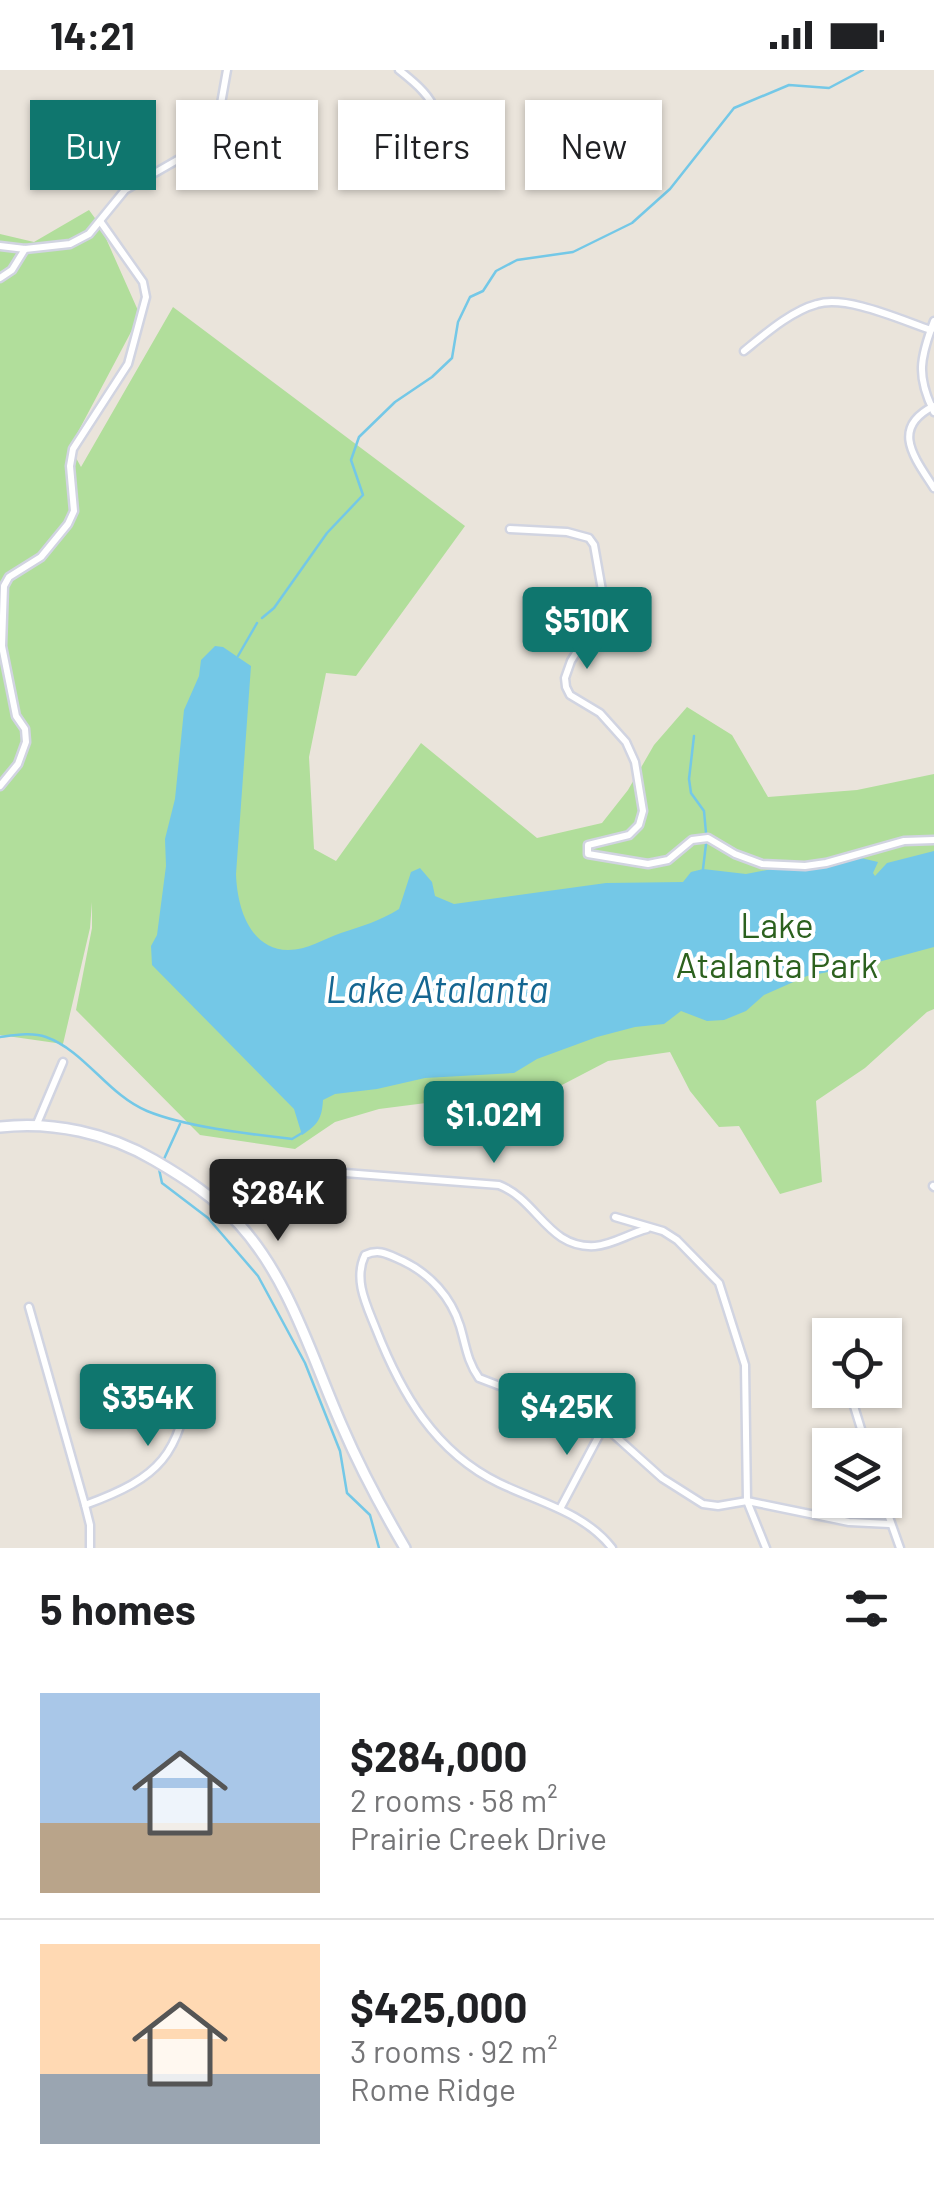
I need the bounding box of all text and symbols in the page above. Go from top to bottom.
text: 14:21 [50,12,135,58]
chip: Buy [30,100,156,190]
chip: Rent [176,100,318,190]
chip: Filters [338,100,505,190]
chip: New [525,100,662,190]
pin: $510K [517,587,657,672]
text: $510K [545,600,629,638]
park label: Lake Atalanta Park [676,903,878,985]
water label: Lake Atalanta [326,965,548,1011]
pin: $1.02M [413,1081,575,1166]
text: $1.02M [446,1094,542,1132]
pin: $284K [208,1159,348,1244]
text: $284K [232,1172,324,1210]
map controls [812,1318,902,1518]
button: locate [812,1318,902,1408]
pin: $354K [78,1364,218,1449]
pin: $425K [497,1373,637,1458]
text: $354K [102,1377,194,1415]
text: $425K [521,1386,613,1424]
button: layers [812,1428,902,1518]
icon: filters [839,1581,894,1636]
text: 5 homes [40,1583,196,1633]
text: $284,000 [350,1730,528,1780]
icon: home [120,1733,240,1853]
text: 2 rooms · 58 m² [350,1780,558,1818]
text: Prairie Creek Drive [350,1818,607,1856]
text: $425,000 [350,1981,527,2031]
icon: home [120,1984,240,2104]
text: 3 rooms · 92 m² [350,2031,558,2069]
text: Rome Ridge [350,2069,516,2107]

